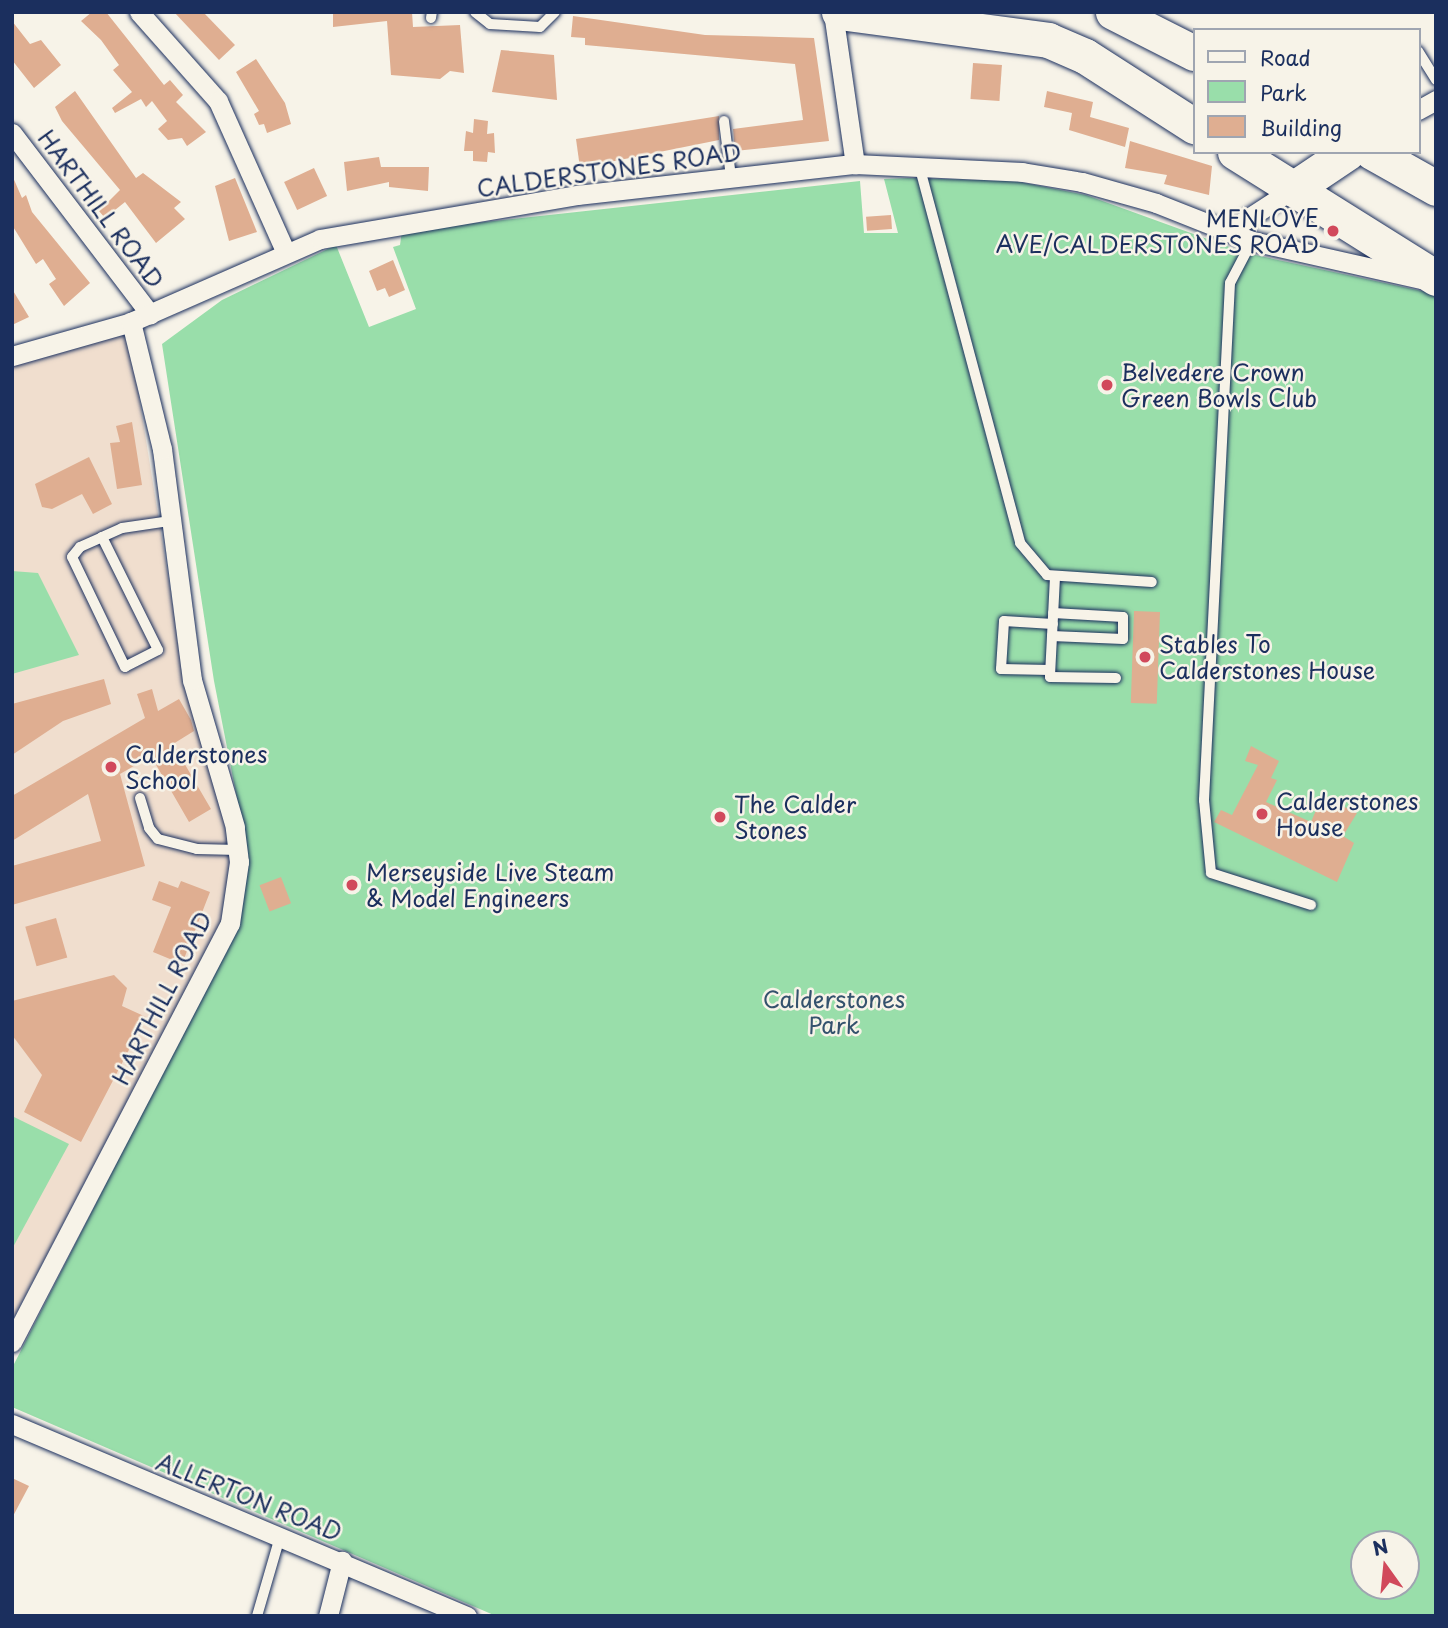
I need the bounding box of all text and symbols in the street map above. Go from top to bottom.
legend [1192,28,1420,154]
text: Road [1260,41,1311,73]
text: Park [1260,76,1307,108]
text: Building [1260,111,1342,143]
street label: HARTHILL ROAD [32,124,170,294]
street label: CALDERSTONES ROAD [476,138,742,202]
place label: MENLOVE AVE/CALDERSTONES ROAD [998,204,1319,258]
marker: MENLOVE AVE/CALDERSTONES ROAD [1325,223,1341,239]
place label: Belvedere Crown Green Bowls Club [1121,358,1319,412]
marker: Belvedere Crown Green Bowls Club [1099,377,1115,393]
place label: Stables To Calderstones House [1159,630,1376,684]
marker: Stables To Calderstones House [1137,649,1153,665]
place label: Calderstones School [125,740,268,794]
marker: Calderstones School [103,759,119,775]
place label: Calderstones House [1276,787,1419,841]
place label: The Calder Stones [734,790,856,844]
marker: Calderstones House [1254,806,1270,822]
marker: The Calder Stones [712,809,728,825]
place label: Merseyside Live Steam & Model Engineers [366,858,615,912]
marker: Merseyside Live Steam & Model Engineers [344,877,360,893]
street label: HARTHILL ROAD [106,906,218,1090]
park label: Calderstones Park [763,985,905,1039]
street label: ALLERTON ROAD [152,1447,346,1547]
north arrow [1350,1530,1420,1600]
text: N [1369,1531,1391,1562]

